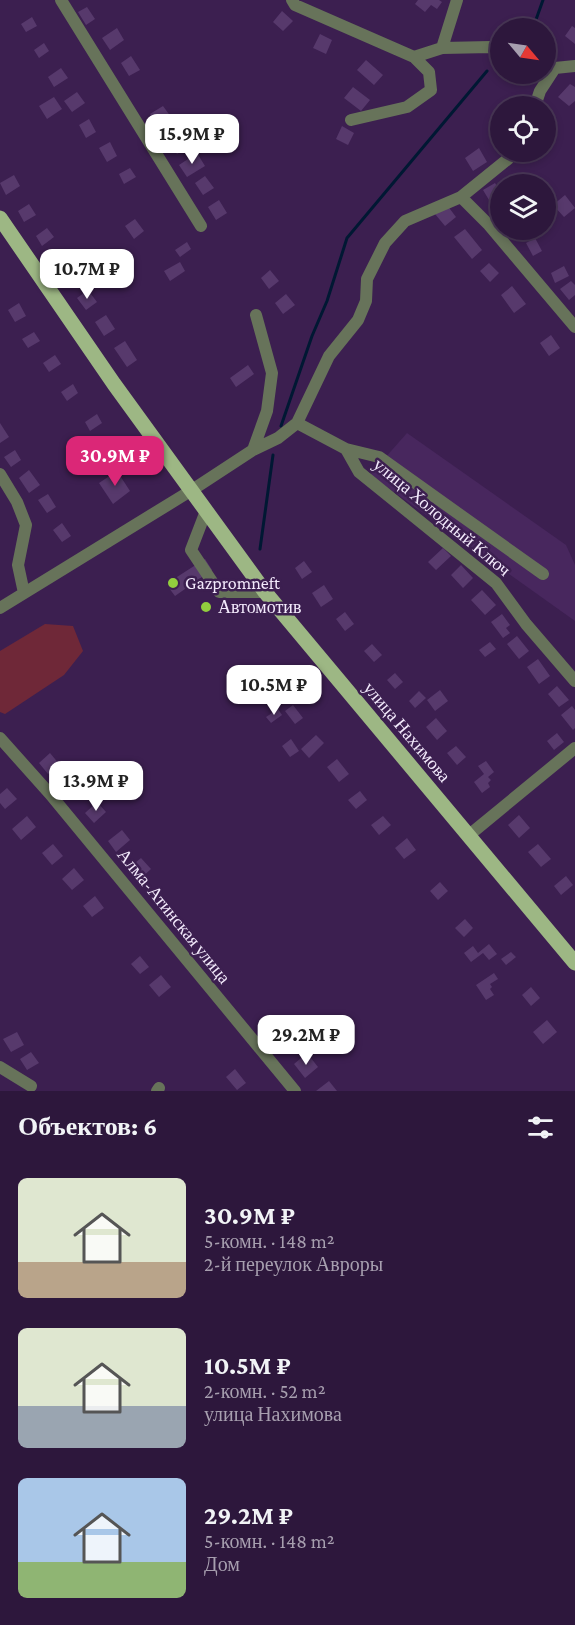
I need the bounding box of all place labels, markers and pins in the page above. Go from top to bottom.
pin: 15.9M ₽ [137,114,247,165]
pin: 10.7M ₽ [32,249,142,300]
pin: 30.9M ₽ [60,436,170,487]
place label: Gazpromneft [185,573,281,593]
marker: Gazpromneft [166,576,180,590]
place label: Автомотив [218,597,302,617]
marker: Автомотив [199,600,213,614]
pin: 10.5M ₽ [219,665,329,716]
pin: 13.9M ₽ [41,761,151,812]
pin: 29.2M ₽ [251,1015,361,1066]

